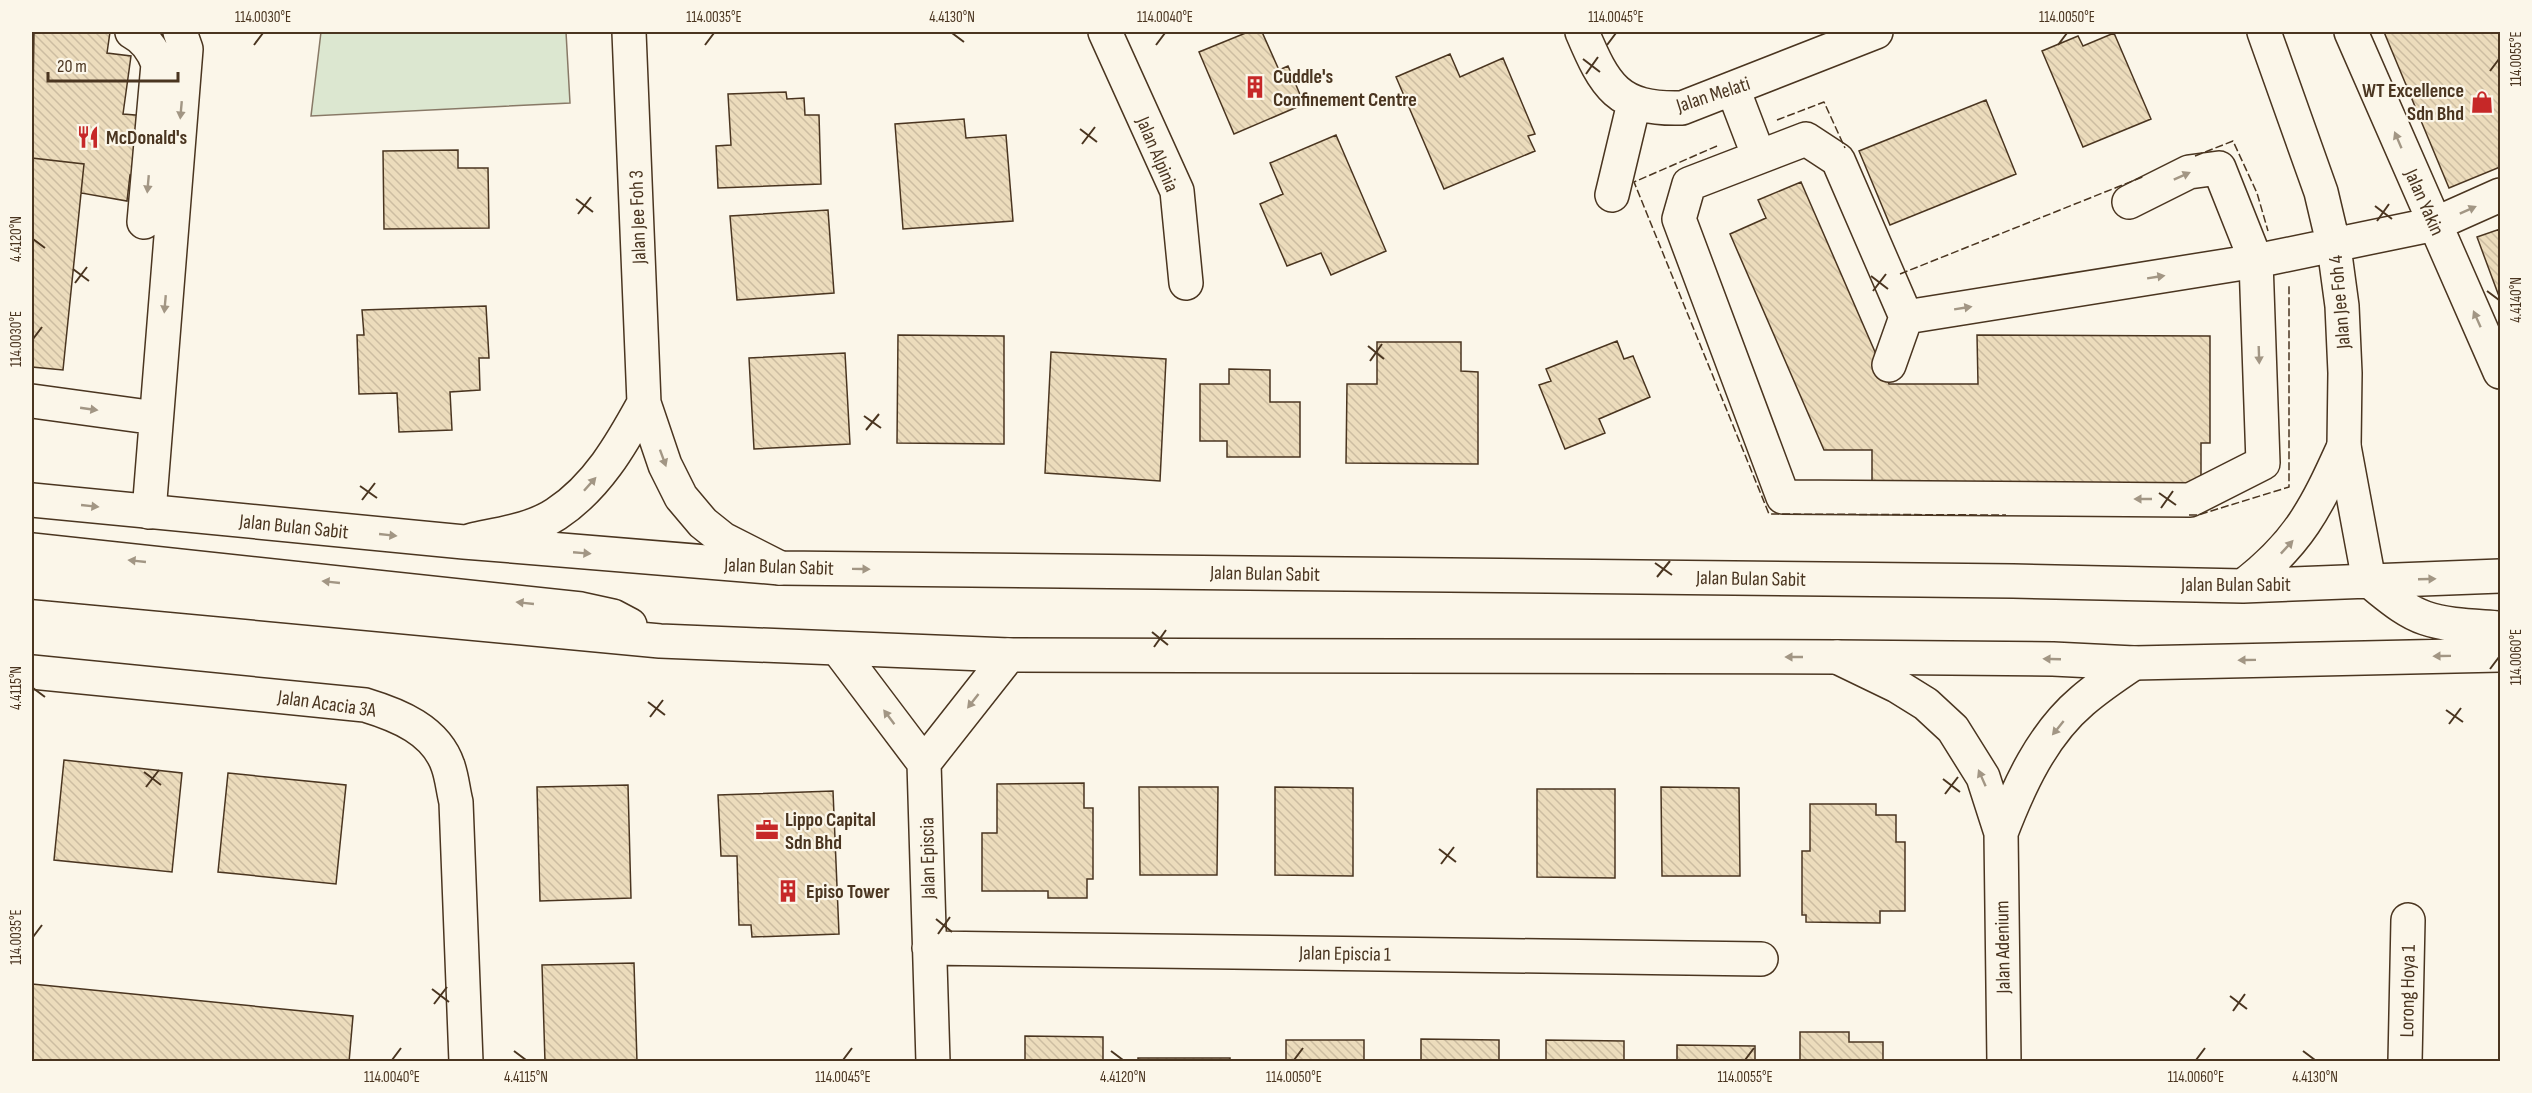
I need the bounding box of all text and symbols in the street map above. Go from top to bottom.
text: 114.0030°E [235,8,291,27]
text: 114.0035°E [686,8,742,27]
text: 4.4130°N [929,8,975,27]
text: 114.0040°E [1137,8,1193,27]
text: 114.0045°E [1588,8,1644,27]
text: 114.0050°E [2039,8,2095,27]
text: 114.0055°E [2507,31,2526,87]
scale bar [48,45,178,83]
text: 20 m [57,56,87,77]
place label: Cuddle's Confinement Centre [1273,65,1417,112]
street label: Jalan Melati [1672,72,1753,118]
building icon: Cuddle's Confinement Centre [1242,74,1268,100]
place label: WT Excellence Sdn Bhd [2362,79,2464,126]
shop icon: WT Excellence Sdn Bhd [2469,89,2495,115]
one-way arrow [176,100,186,119]
street label: Jalan Alpinia [1130,112,1184,196]
restaurant icon: McDonald's [75,124,101,150]
place label: McDonald's [106,126,188,150]
one-way arrow [2393,131,2403,149]
street label: Jalan Yakin [2398,165,2449,239]
street label: Jalan Jee Foh 3 [624,170,652,265]
one-way arrow [2173,172,2190,181]
one-way arrow [143,175,152,194]
one-way arrow [2459,205,2476,214]
text: 4.4120°N [7,216,26,262]
street label: Jalan Jee Foh 4 [2324,254,2356,351]
one-way arrow [2147,273,2166,282]
text: 4.4140°N [2507,277,2526,323]
one-way arrow [161,295,170,314]
one-way arrow [1954,303,1973,312]
one-way arrow [2471,310,2481,328]
text: 114.0030°E [7,311,26,367]
one-way arrow [2255,345,2264,364]
one-way arrow [80,404,99,413]
one-way arrow [658,449,668,467]
one-way arrow [583,477,596,492]
one-way arrow [2133,494,2152,504]
one-way arrow [80,501,99,511]
street label: Jalan Bulan Sabit [237,509,350,545]
one-way arrow [379,530,398,540]
one-way arrow [2279,540,2293,554]
one-way arrow [573,548,592,558]
street label: Jalan Bulan Sabit [723,553,834,581]
one-way arrow [128,557,147,566]
street label: Jalan Bulan Sabit [1209,561,1320,587]
one-way arrow [851,564,870,574]
street label: Jalan Bulan Sabit [1695,566,1806,592]
street label: Jalan Bulan Sabit [2180,573,2291,597]
one-way arrow [2418,574,2437,584]
one-way arrow [322,577,341,587]
one-way arrow [516,598,535,608]
text: 114.0060°E [2507,629,2526,685]
one-way arrow [2433,651,2452,661]
one-way arrow [1785,652,1804,662]
one-way arrow [2043,654,2062,664]
one-way arrow [2238,656,2257,665]
text: 4.4115°N [7,666,26,710]
street label: Jalan Acacia 3A [275,685,378,723]
one-way arrow [967,694,979,709]
one-way arrow [884,709,896,724]
one-way arrow [2052,720,2064,735]
one-way arrow [1977,769,1987,787]
place label: Lippo Capital Sdn Bhd [785,808,876,855]
office icon: Lippo Capital Sdn Bhd [754,817,780,843]
street label: Jalan Episcia [915,817,941,900]
building icon: Episo Tower [775,878,801,904]
place label: Episo Tower [806,880,890,904]
street label: Jalan Adenium [1990,900,2016,995]
text: 114.0035°E [7,909,26,965]
street label: Jalan Episcia 1 [1298,941,1391,967]
street label: Lorong Hoya 1 [2395,945,2421,1037]
text: 114.0040°E [364,1068,420,1087]
text: 4.4115°N [504,1068,548,1087]
text: 114.0045°E [815,1068,871,1087]
text: 4.4120°N [1100,1068,1146,1087]
text: 114.0050°E [1266,1068,1322,1087]
text: 114.0055°E [1717,1068,1773,1087]
text: 114.0060°E [2168,1068,2224,1087]
text: 4.4130°N [2292,1068,2338,1087]

